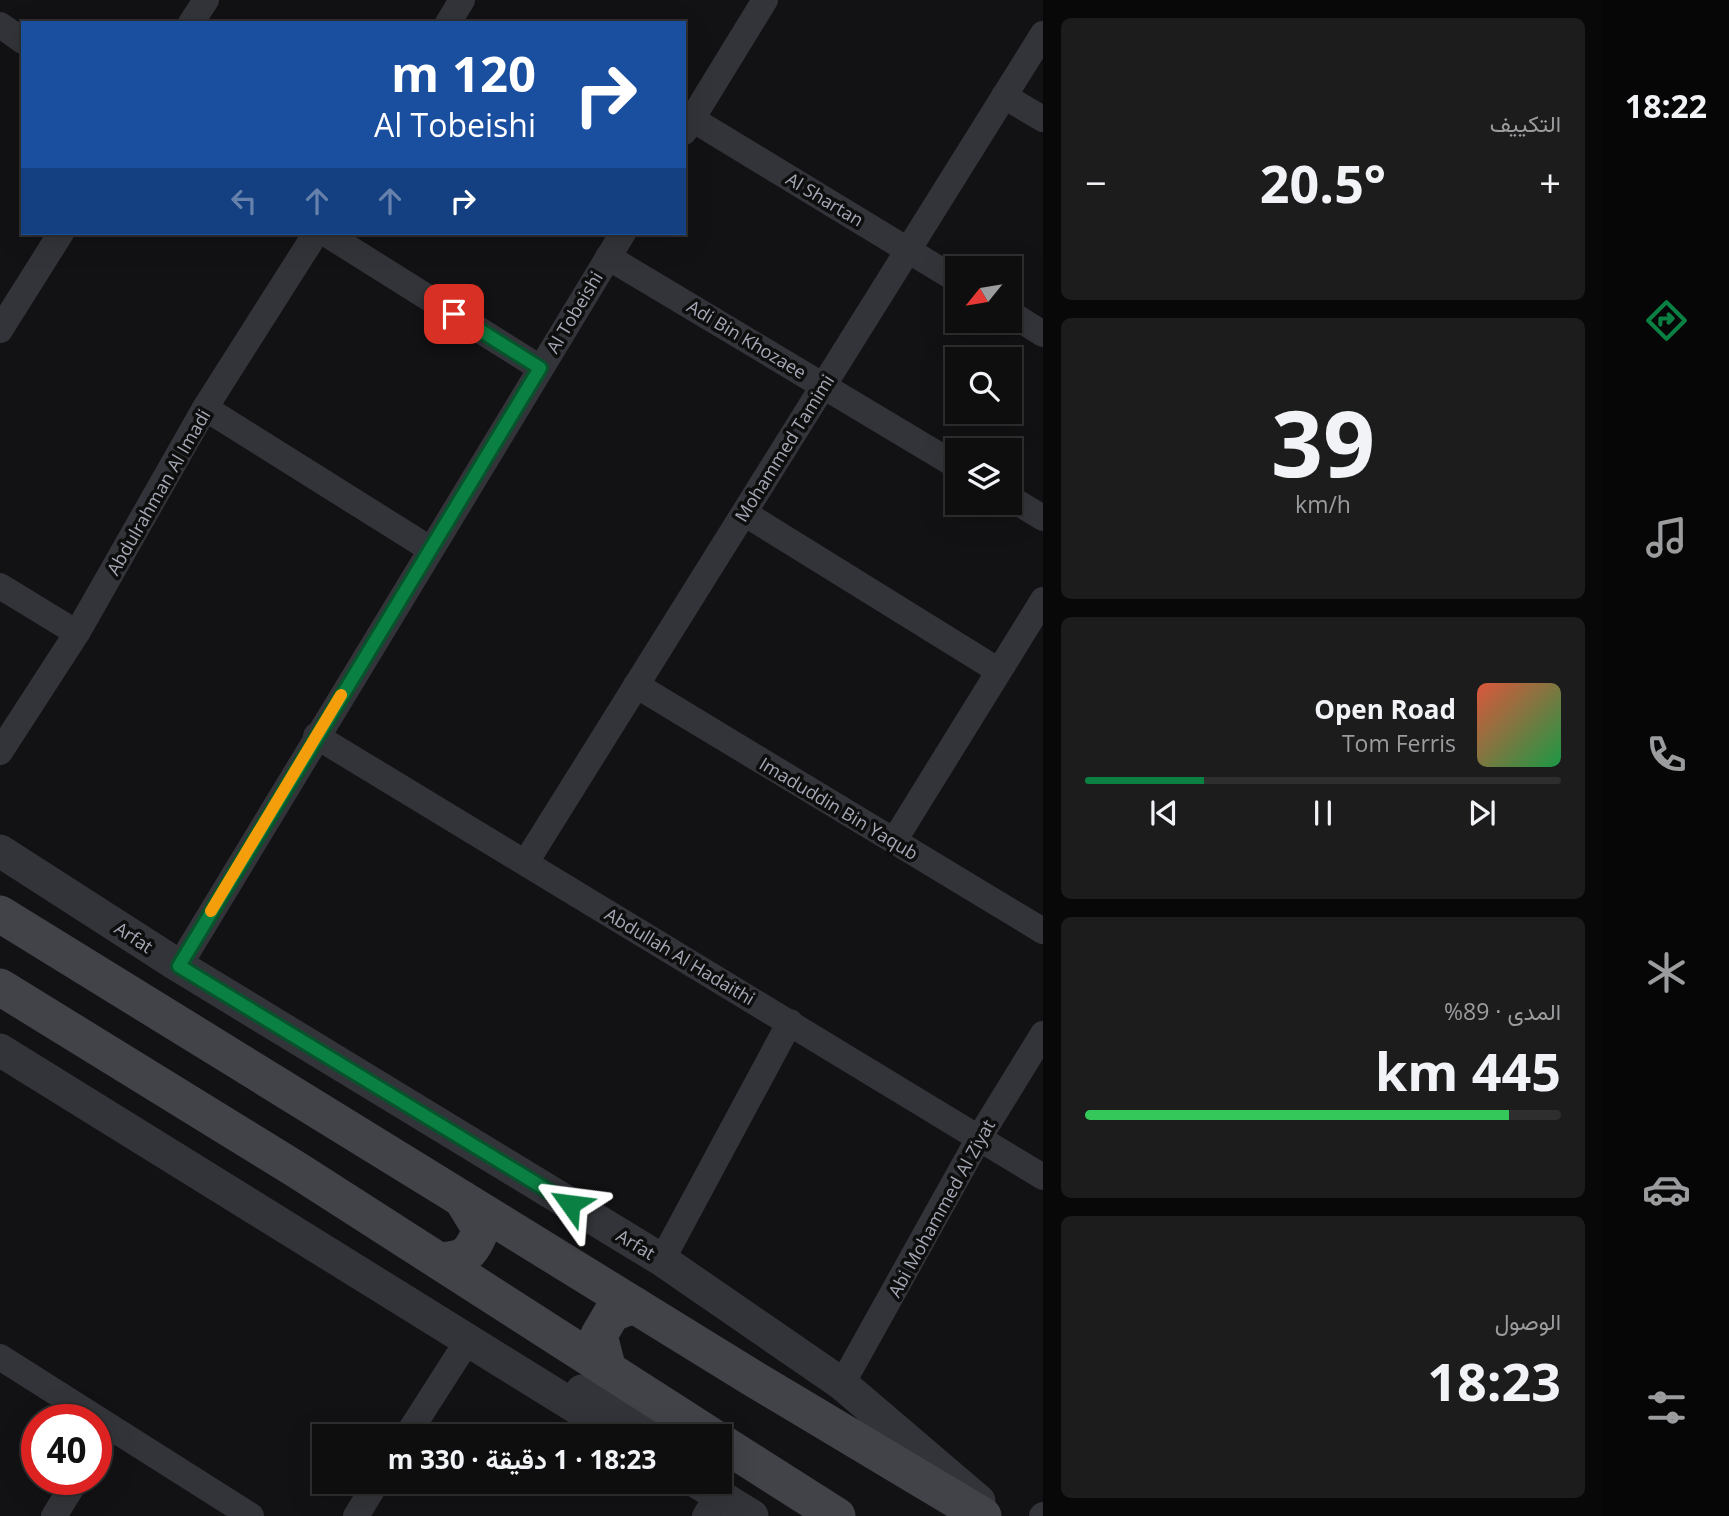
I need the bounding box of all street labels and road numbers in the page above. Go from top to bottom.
street label: Al Shartan [782,166,868,232]
street label: Al Tobeishi [540,267,608,357]
street label: Adi Bin Khozaee [683,294,811,384]
street label: Mohammed Tamimi [729,370,839,526]
street label: Abdulrahman Al Imadi [101,405,215,579]
street label: Imaduddin Bin Yaqub [755,751,923,865]
street label: Abdullah Al Hadaithi [601,902,759,1010]
street label: Arfat [110,916,158,958]
street label: Abi Mohammed Al Ziyat [882,1115,1000,1301]
street label: Arfat [612,1223,660,1265]

